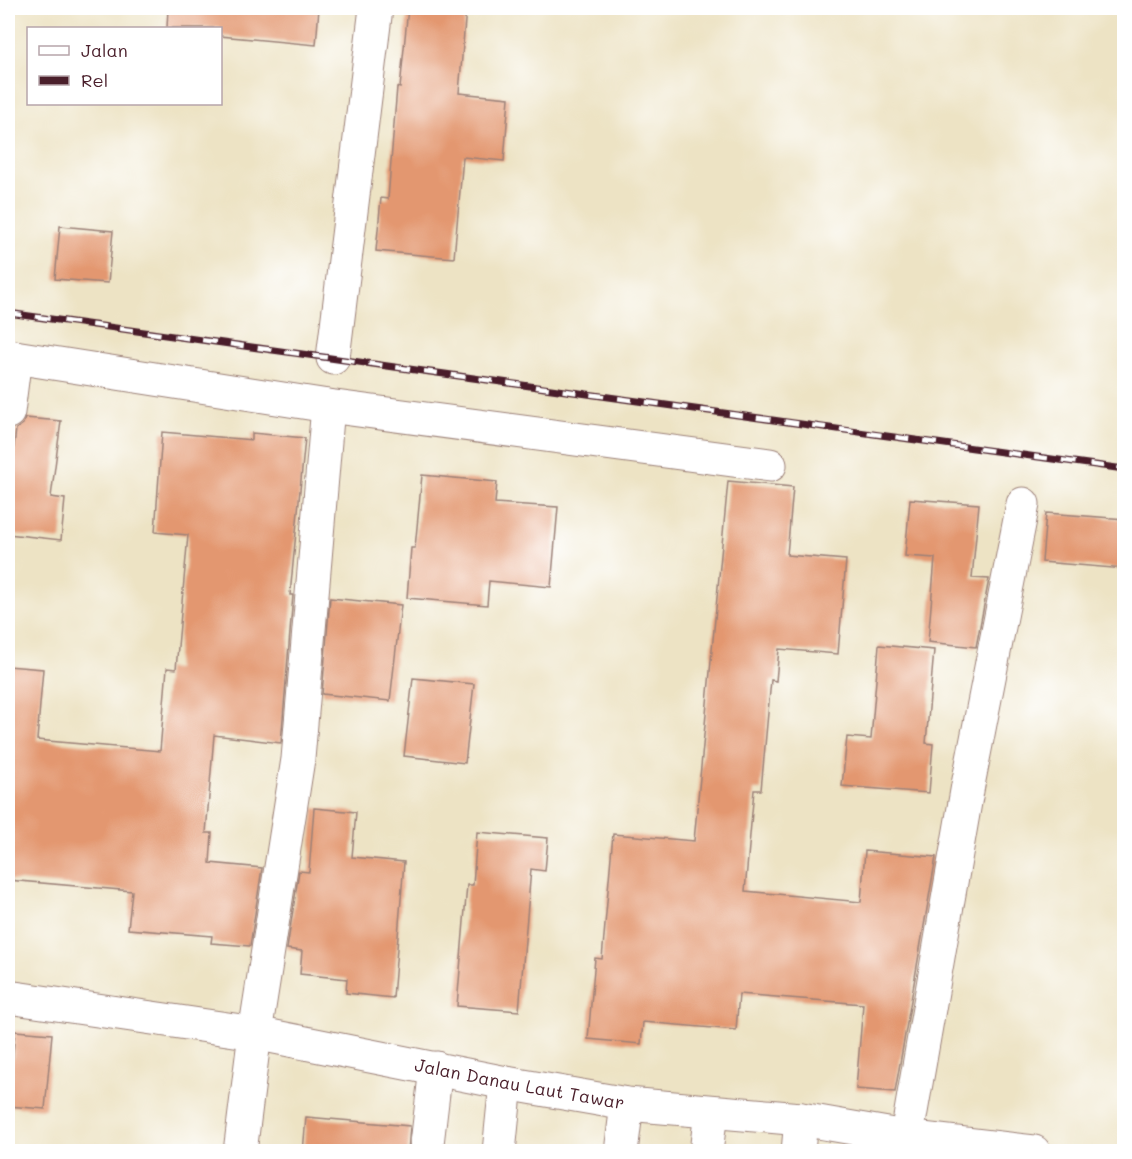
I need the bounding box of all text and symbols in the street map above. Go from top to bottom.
legend [27,27,222,105]
text: Jalan [81,38,128,62]
text: Rel [81,68,108,92]
street label: Jalan Danau Laut Tawar [413,1052,626,1114]

